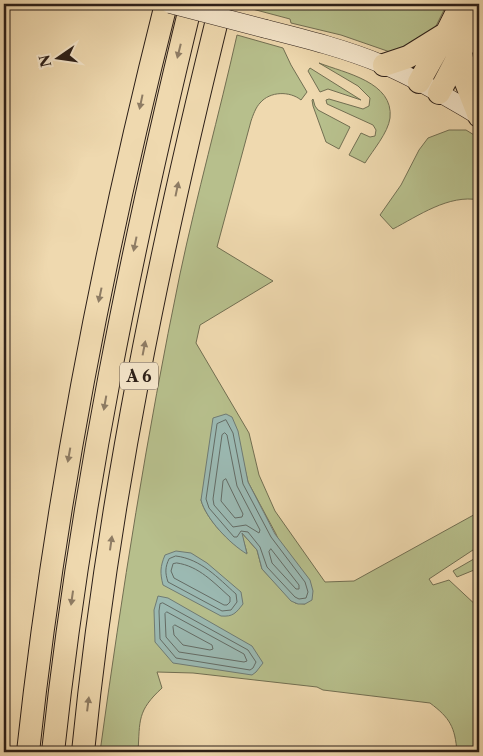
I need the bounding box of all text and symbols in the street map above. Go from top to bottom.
north arrow [32,32,82,82]
one-way arrow [175,44,183,59]
text: N [35,53,55,69]
one-way arrow [137,94,145,110]
one-way arrow [173,182,181,197]
one-way arrow [131,236,139,252]
one-way arrow [96,287,104,303]
one-way arrow [140,341,148,356]
road number: A 6 [120,362,158,390]
one-way arrow [100,396,108,412]
one-way arrow [65,447,73,463]
one-way arrow [107,535,115,551]
one-way arrow [68,590,76,606]
one-way arrow [85,696,93,712]

